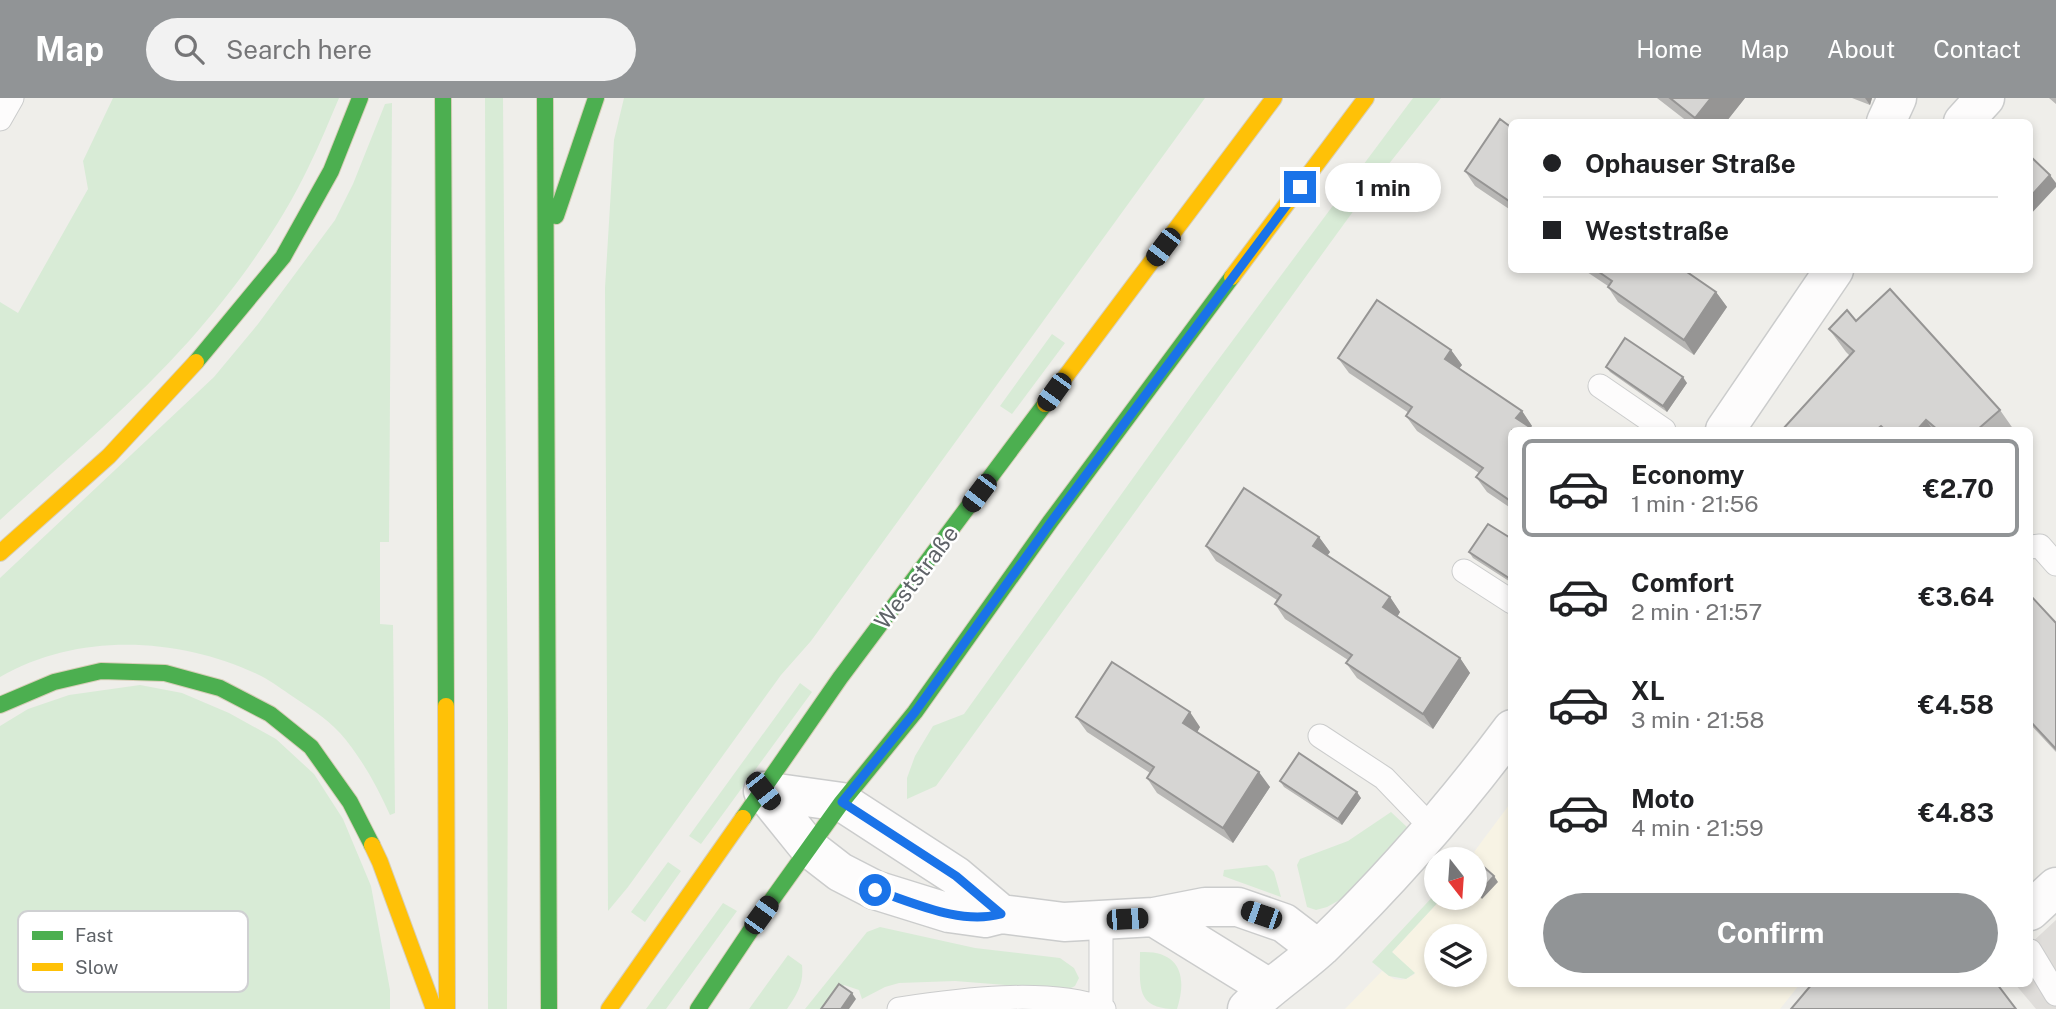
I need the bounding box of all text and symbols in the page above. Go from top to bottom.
search box [146,18,636,81]
text: Map [35,30,104,68]
icon: search [170,30,208,68]
text: Search here [226,34,372,65]
text: Home [1636,35,1702,63]
text: Map [1740,35,1789,63]
text: About [1827,35,1895,63]
text: Contact [1933,35,2021,63]
text: Ophauser Straße [1585,148,1796,179]
callout: 1 min [1324,162,1440,212]
route end [1284,171,1316,203]
text: 1 min [1355,174,1411,201]
text: Weststraße [1585,215,1729,246]
car [1142,224,1185,270]
car [1034,369,1075,415]
icon: car [1547,457,1610,520]
text: Economy [1631,459,1744,490]
car [958,470,1001,516]
text: €2.70 [1923,473,1994,504]
text: 1 min · 21:56 [1631,490,1759,517]
street label: Weststraße [868,520,964,634]
icon: car [1547,565,1610,628]
text: Comfort [1631,567,1734,598]
text: €3.64 [1919,581,1994,612]
text: 2 min · 21:57 [1631,598,1762,625]
icon: car [1547,673,1610,736]
text: XL [1631,675,1665,706]
text: €4.58 [1918,689,1994,720]
text: 3 min · 21:58 [1631,706,1764,733]
car [742,768,785,814]
icon: car [1547,781,1610,844]
text: Moto [1631,783,1694,814]
text: €4.83 [1918,797,1994,828]
text: 4 min · 21:59 [1631,814,1764,841]
north arrow [1424,847,1488,910]
map controls [1424,847,1487,987]
route start [859,874,891,906]
car [741,892,782,938]
button: Confirm [1543,893,1998,973]
car [1238,898,1285,932]
car [1106,907,1149,931]
legend [18,911,248,992]
text: Fast [75,924,113,946]
button: layers [1424,924,1487,987]
text: Slow [75,956,119,978]

